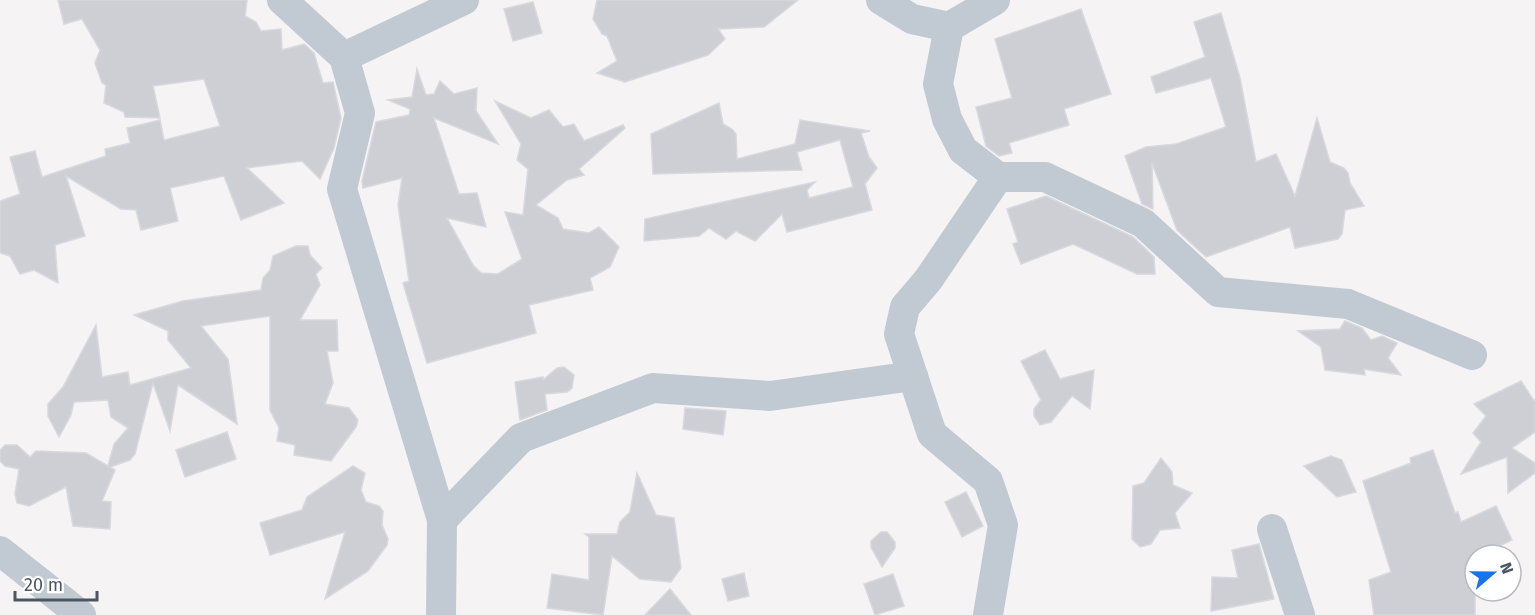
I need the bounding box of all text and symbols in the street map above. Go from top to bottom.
north arrow [1463,543,1523,603]
text: N [1496,560,1517,576]
scale bar [15,564,98,602]
text: 20 m [24,574,63,596]

